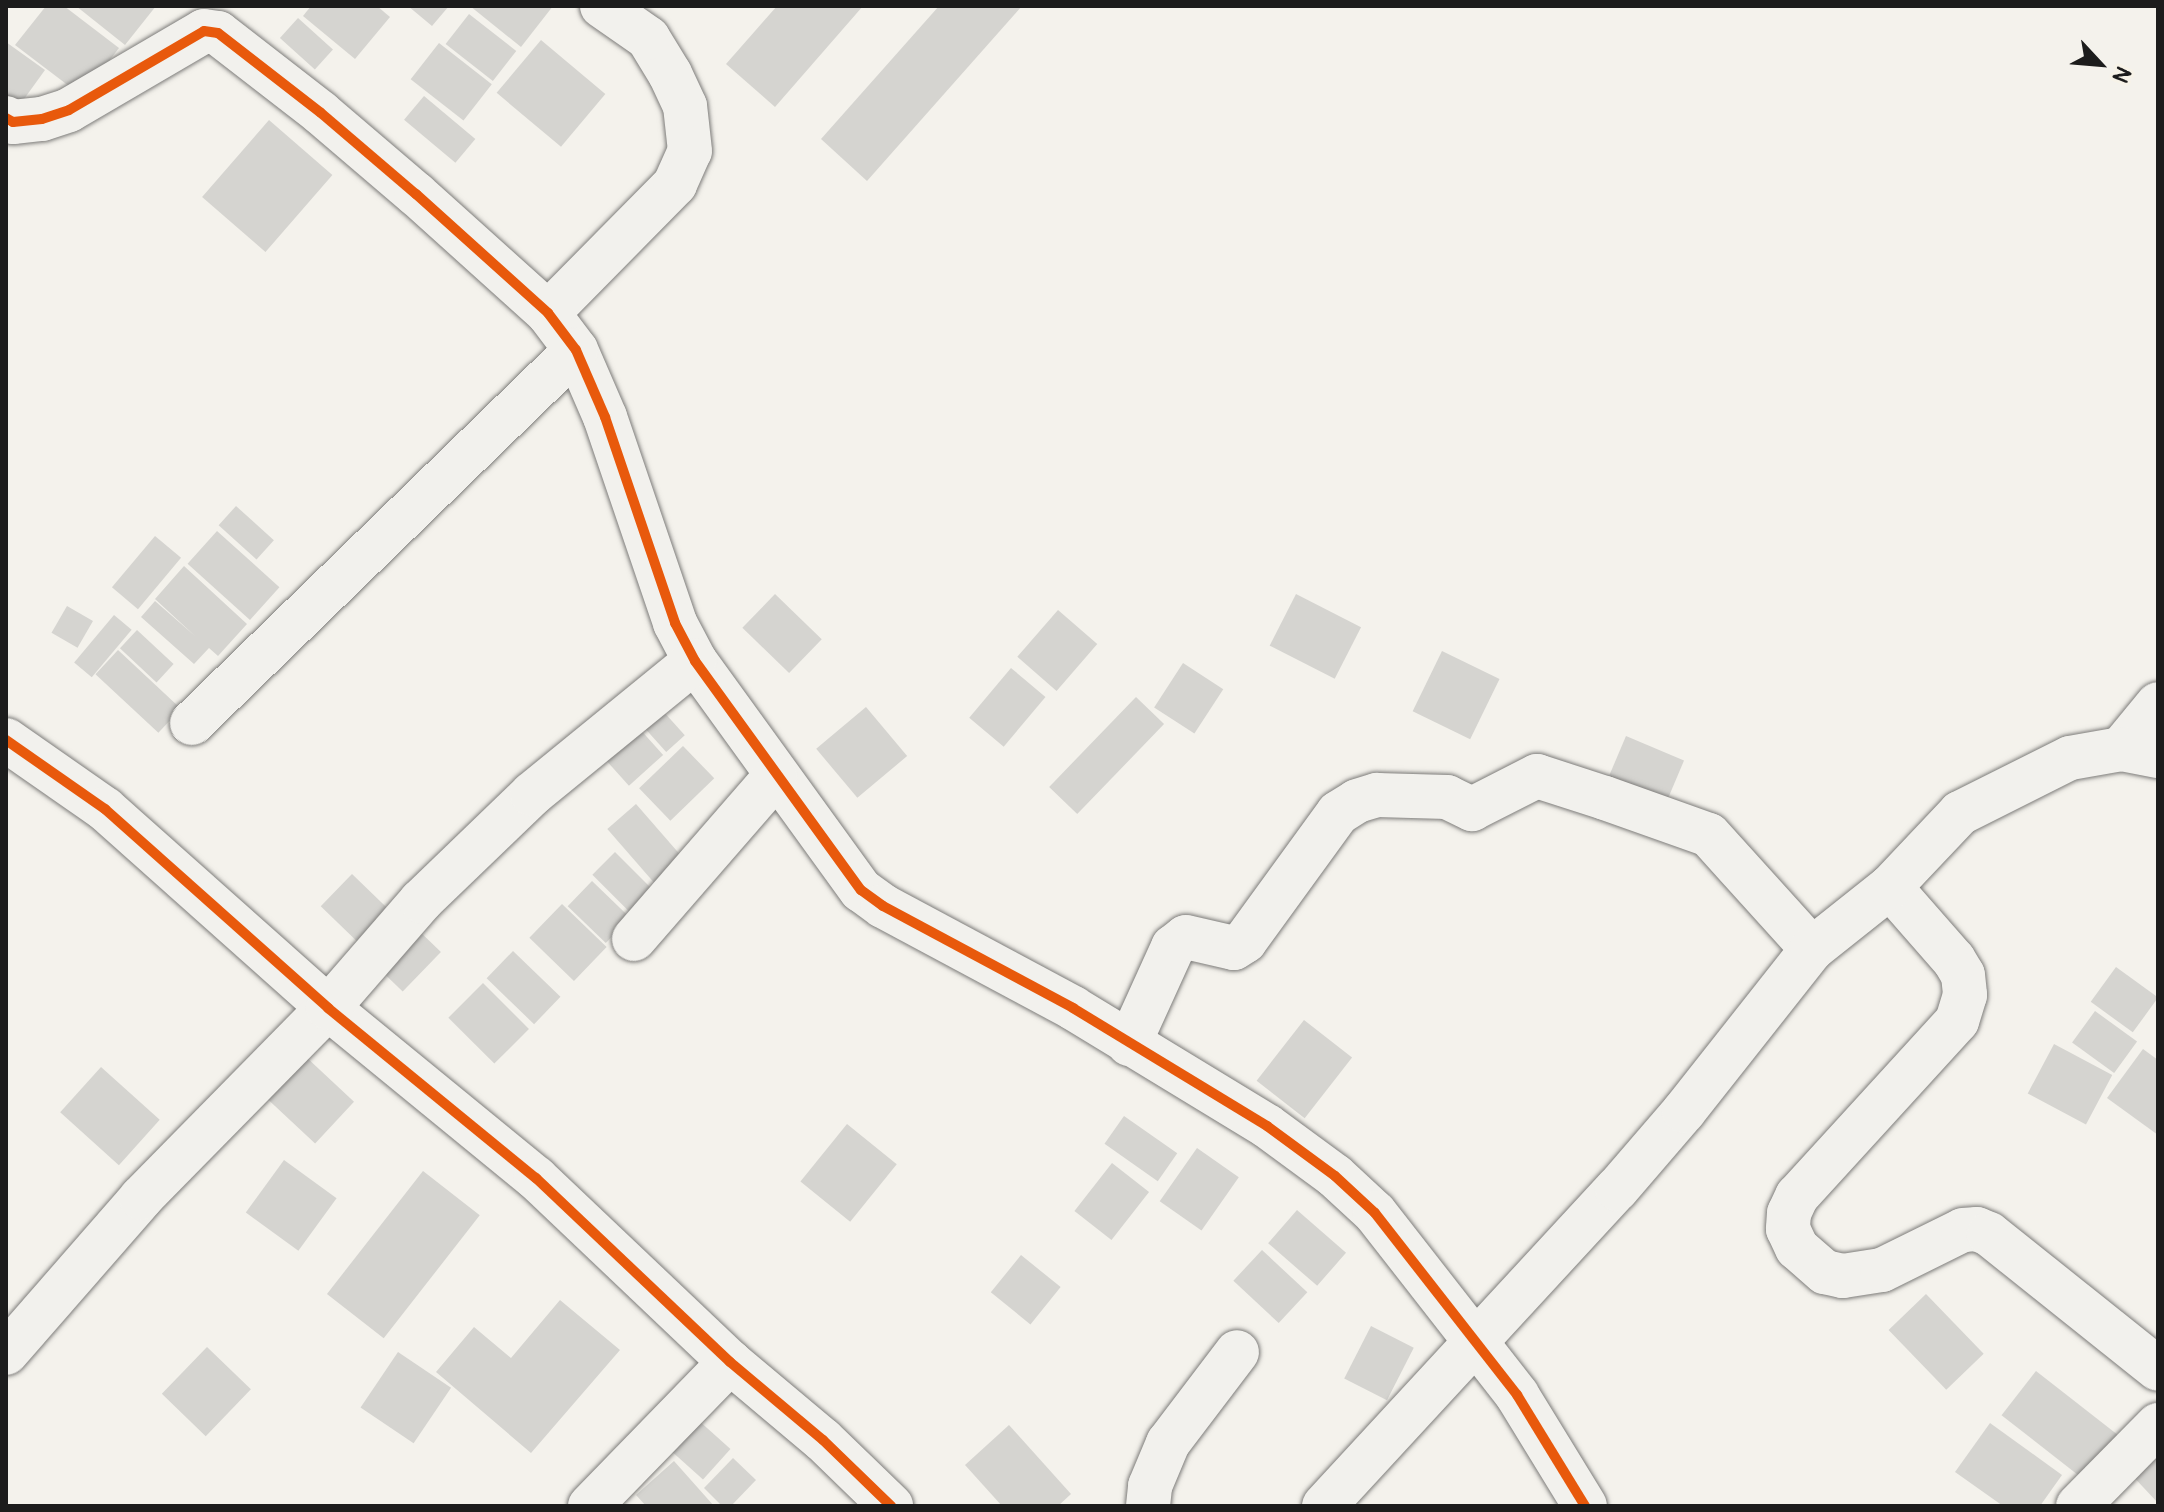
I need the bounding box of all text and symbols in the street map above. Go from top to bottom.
north arrow [2060,24,2140,104]
text: N [2106,62,2137,87]

